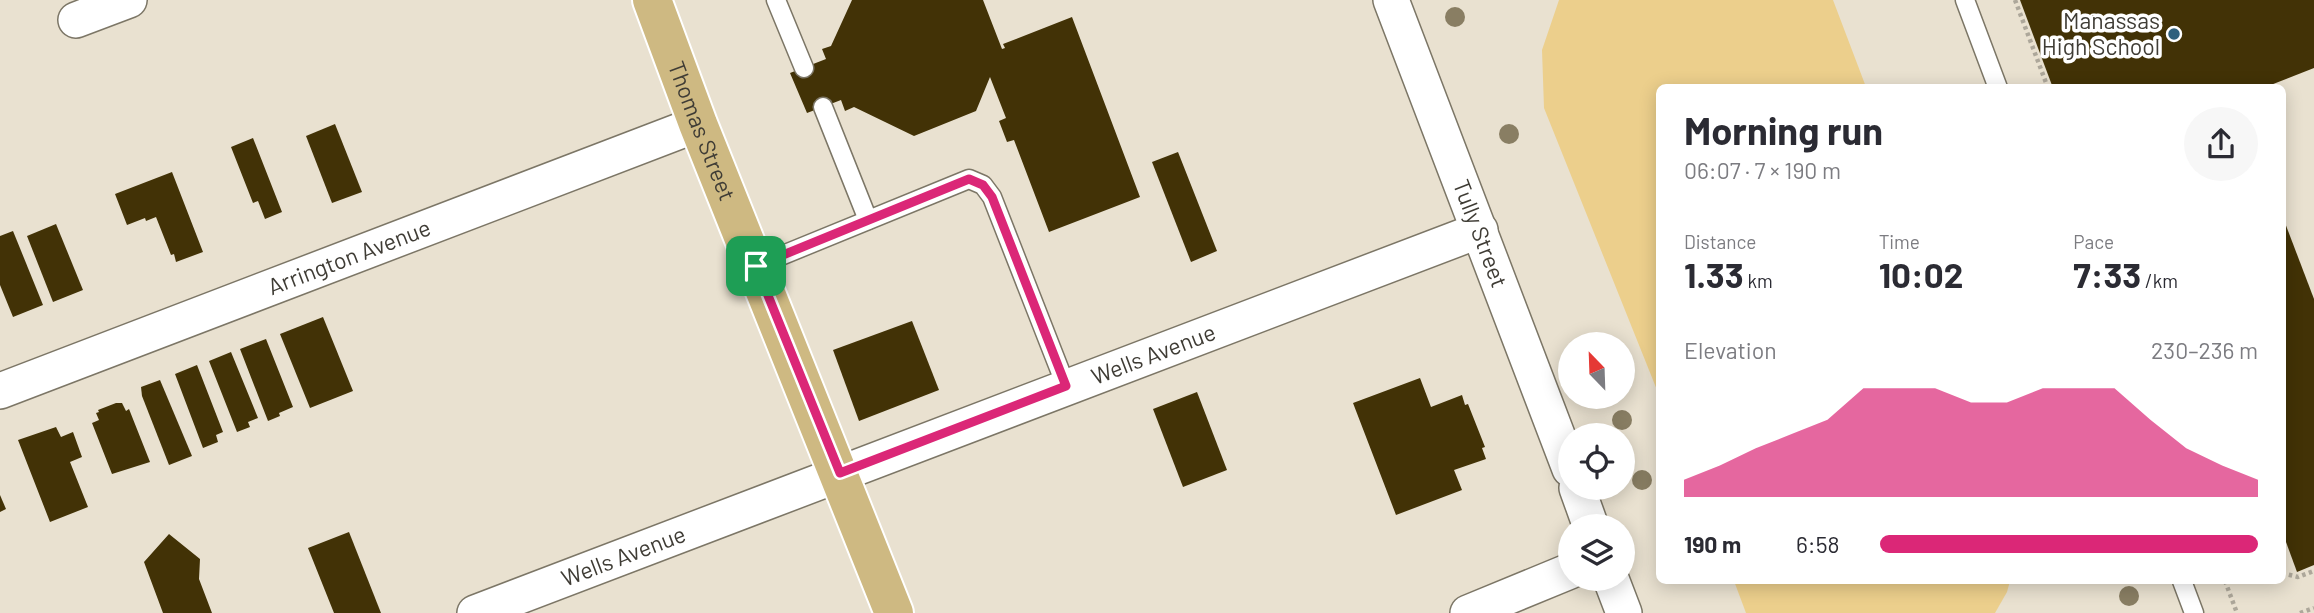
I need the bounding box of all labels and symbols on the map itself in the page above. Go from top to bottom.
place label: Manassas High School [2042,6,2160,60]
marker: Manassas High School [2166,26,2182,42]
street label: Thomas Street [663,57,742,204]
street label: Tully Street [1448,175,1514,291]
street label: Arrington Avenue [264,213,434,300]
pin [726,236,786,296]
street label: Wells Avenue [1087,317,1219,390]
north arrow [1558,332,1634,410]
street label: Wells Avenue [557,519,689,592]

